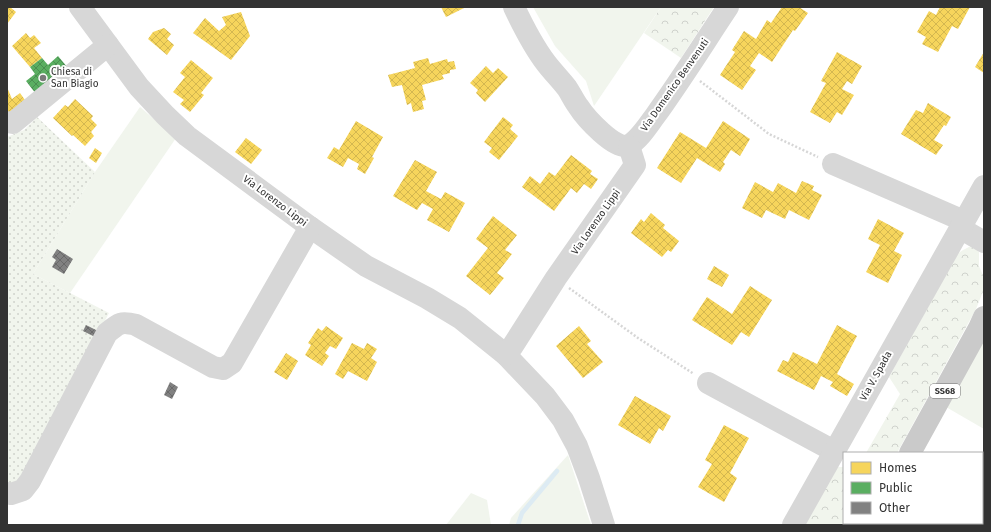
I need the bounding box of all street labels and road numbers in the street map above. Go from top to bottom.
street label: Via Domenico Benvenuti [638,36,712,134]
street label: Via Lorenzo Lippi [241,173,310,229]
street label: Via Lorenzo Lippi [569,187,623,257]
street label: Via V. Spada [857,349,895,403]
road number: SS68 [930,384,960,398]

